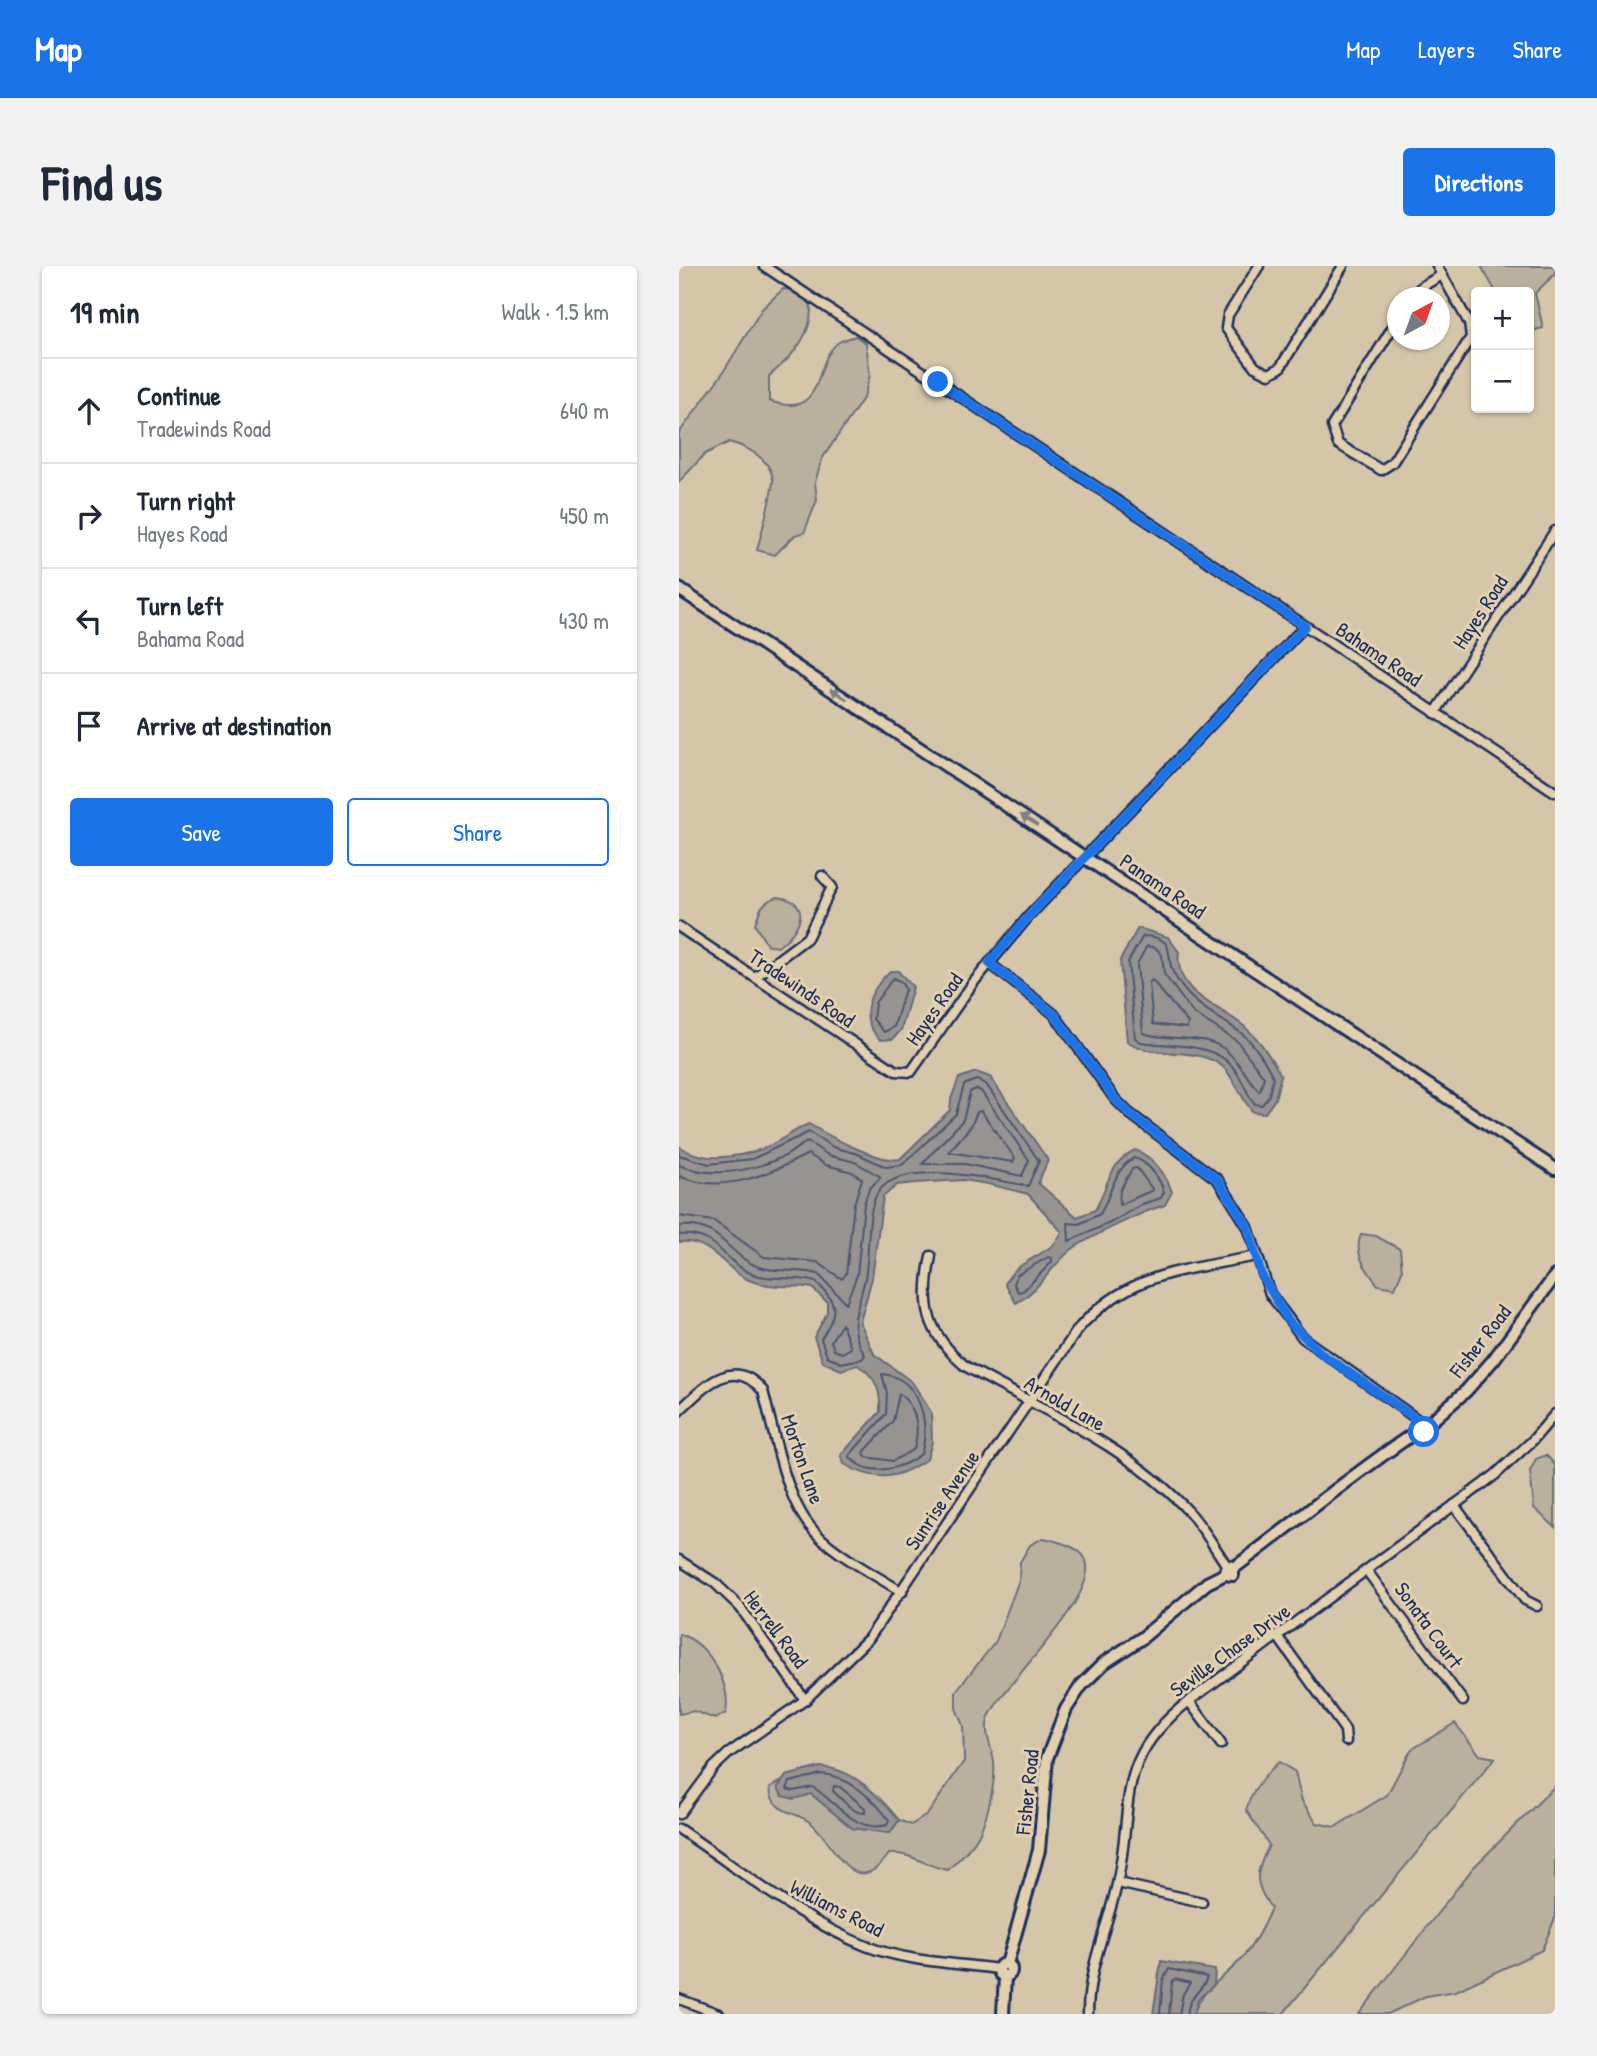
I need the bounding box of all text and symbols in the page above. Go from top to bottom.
text: Map [35,27,82,71]
text: Map [1346,33,1380,65]
text: Layers [1418,33,1475,65]
text: Share [1513,33,1562,65]
button: Directions [1403,148,1555,216]
text: Find us [42,149,162,215]
north arrow [1387,287,1450,350]
map controls [1471,287,1534,413]
button: + [1471,287,1534,350]
text: 19 min [70,292,139,332]
text: Walk · 1.5 km [501,296,609,327]
button: − [1471,350,1534,413]
route end [922,366,953,397]
text: Continue [137,378,221,413]
icon: ahead [70,392,108,430]
text: 640 m [560,395,609,426]
text: Tradewinds Road [137,413,271,444]
text: Turn right [137,483,235,518]
icon: right [70,497,108,535]
text: 450 m [559,500,609,531]
text: Hayes Road [137,518,228,549]
street label: Hayes Road [1445,569,1515,655]
text: Turn left [137,588,223,623]
icon: left [70,602,108,640]
text: 430 m [559,605,609,636]
street label: Bahama Road [1330,615,1428,693]
text: Bahama Road [137,623,244,654]
one-way arrow [829,688,849,701]
icon: arrive [70,707,108,745]
text: Arrive at destination [137,708,332,743]
button: Save [70,798,333,866]
button: Share [347,798,609,866]
one-way arrow [1019,814,1038,827]
street label: Panama Road [1114,847,1212,925]
street label: Tradewinds Road [743,942,861,1034]
street label: Hayes Road [898,967,970,1051]
street label: Fisher Road [1442,1299,1518,1384]
street label: Arnold Lane [1019,1368,1111,1438]
street label: Morton Lane [774,1410,832,1508]
route start [1408,1416,1439,1447]
street label: Sunrise Avenue [898,1444,986,1556]
street label: Sonata Court [1388,1576,1471,1675]
street label: Herrell Road [737,1584,815,1674]
street label: Seville Chase Drive [1164,1596,1296,1704]
street label: Fisher Road [1008,1748,1046,1837]
street label: Williams Road [785,1872,889,1944]

